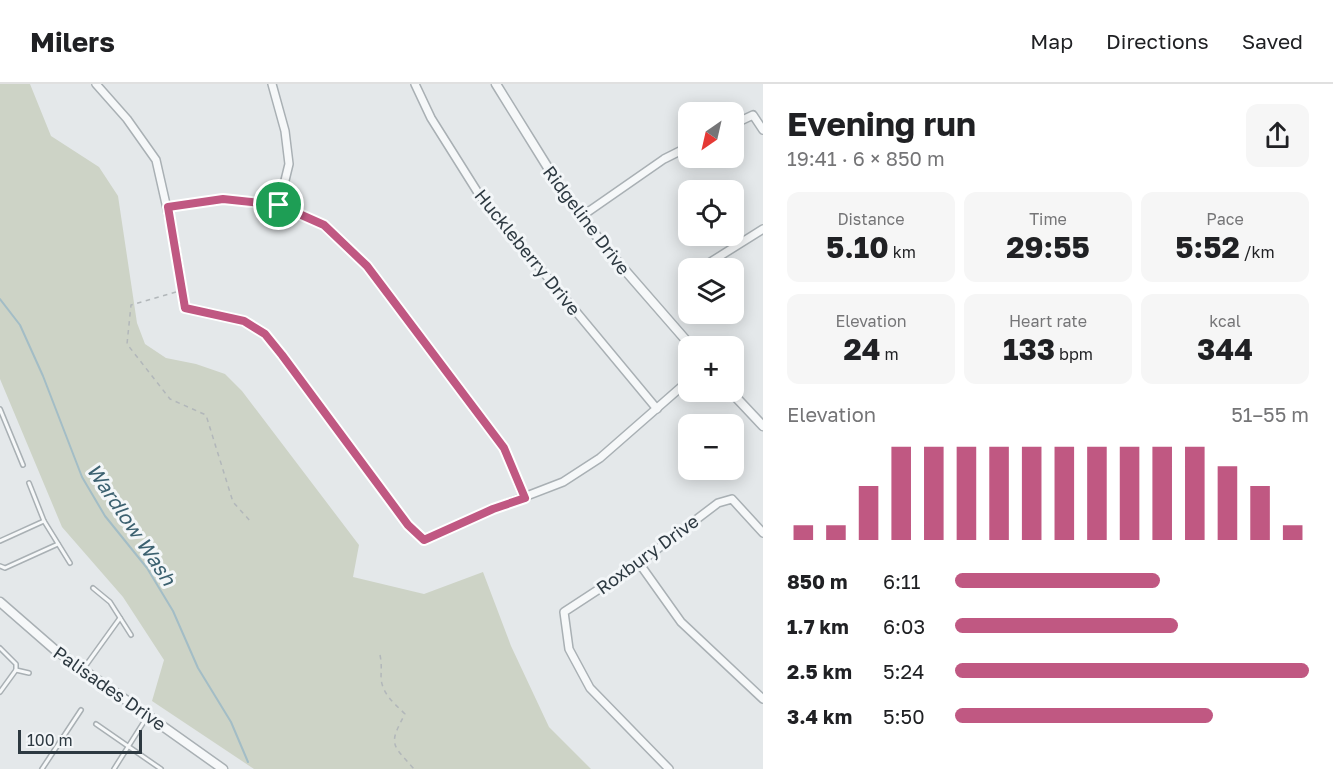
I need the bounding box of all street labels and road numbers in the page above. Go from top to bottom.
street label: Ridgeline Drive [539,161,635,279]
street label: Huckleberry Drive [470,185,586,319]
street label: Roxbury Drive [592,510,702,598]
street label: Palisades Drive [50,641,170,735]

